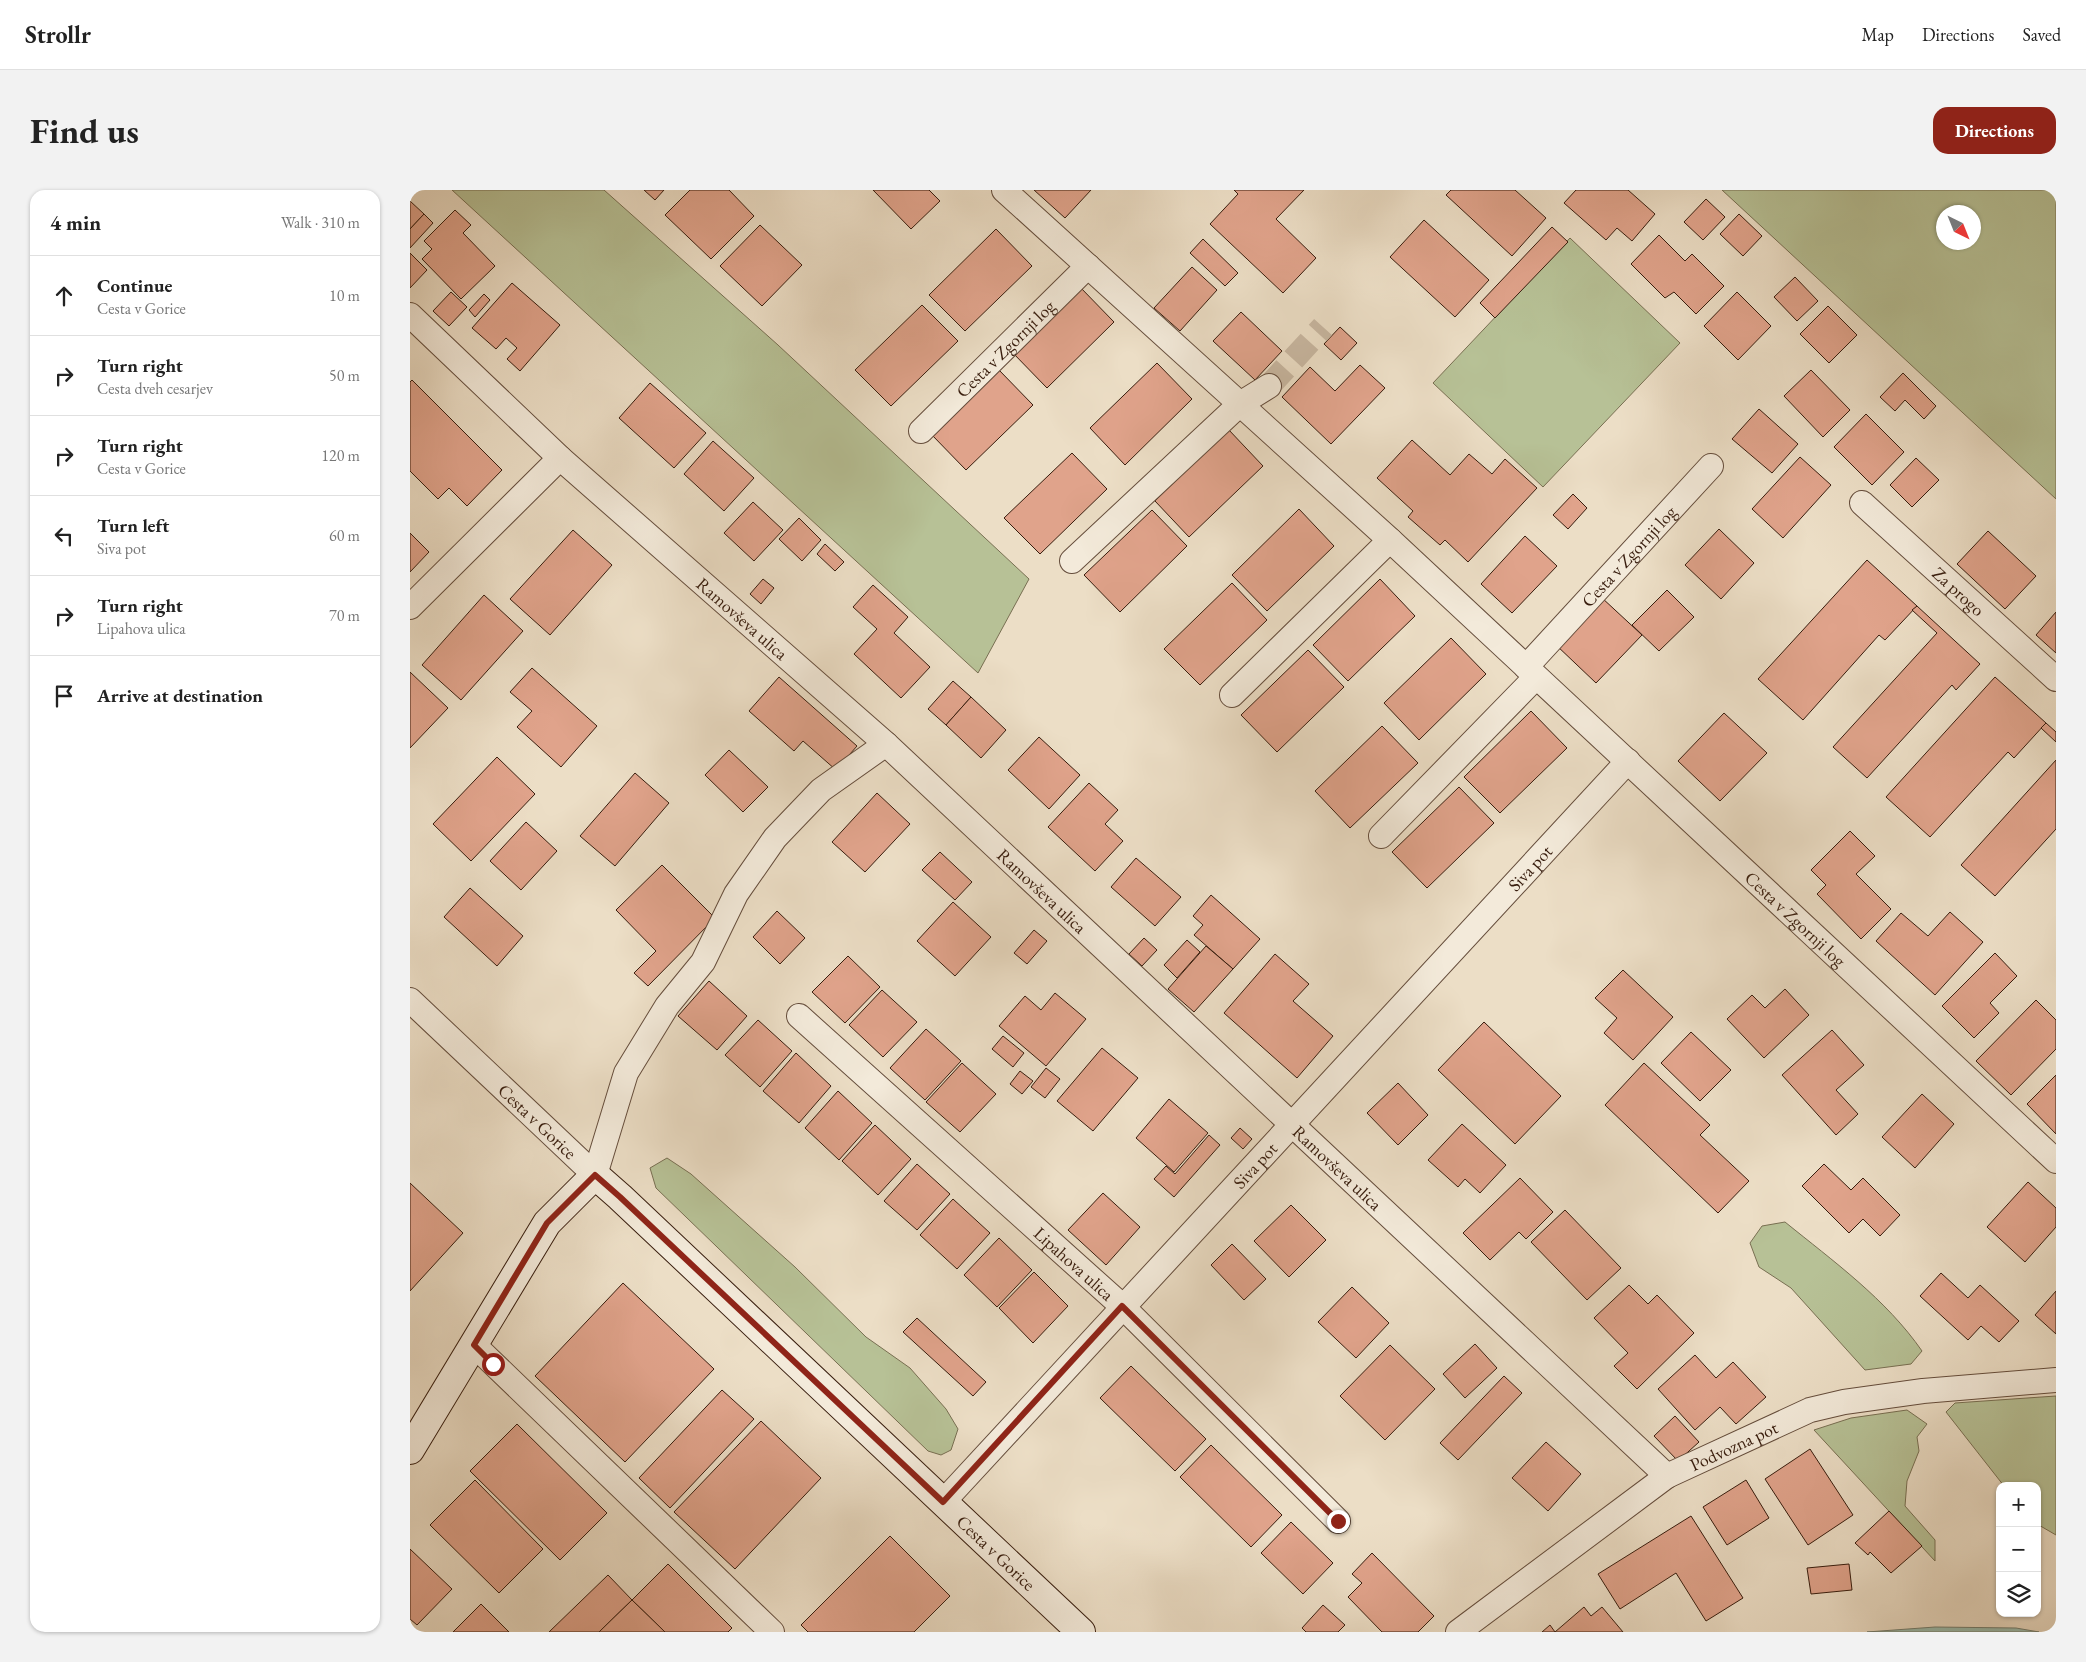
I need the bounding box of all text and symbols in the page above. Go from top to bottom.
text: Strollr [25,19,91,50]
text: Map [1862,23,1894,46]
text: Directions [1922,23,1994,46]
text: Saved [2022,23,2061,46]
button: Directions [1933,107,2056,154]
text: Find us [30,108,139,153]
north arrow [1936,205,1981,250]
text: 4 min [50,209,101,236]
text: Walk · 310 m [281,212,360,233]
text: Continue [97,273,172,298]
icon: ahead [50,282,78,310]
text: 10 m [329,285,360,306]
street label: Cesta v Zgornji log [951,294,1059,402]
text: Cesta v Gorice [97,298,186,319]
text: Turn right [97,353,183,378]
icon: right [50,362,78,390]
text: 50 m [329,365,360,386]
text: Cesta dveh cesarjev [97,378,213,399]
text: Turn right [97,433,183,458]
icon: right [50,442,78,470]
text: 120 m [321,445,360,466]
text: Cesta v Gorice [97,458,186,479]
street label: Cesta v Zgornji log [1576,500,1681,611]
text: Turn left [97,513,169,538]
icon: left [50,522,78,550]
text: 60 m [329,525,360,546]
text: Siva pot [97,538,146,559]
street label: Za progo [1928,561,1990,621]
street label: Ramovševa ulica [692,572,794,665]
text: Turn right [97,593,183,618]
icon: right [50,602,78,630]
text: 70 m [329,605,360,626]
text: Lipahova ulica [97,618,186,639]
icon: arrive [50,682,78,710]
text: Arrive at destination [97,683,263,708]
street label: Siva pot [1502,839,1557,896]
street label: Ramovševa ulica [993,843,1092,938]
street label: Cesta v Zgornji log [1741,866,1851,971]
street label: Cesta v Gorice [494,1078,582,1164]
street label: Ramovševa ulica [1288,1120,1388,1215]
street label: Siva pot [1227,1137,1282,1193]
street label: Lipahova ulica [1029,1221,1120,1306]
route start [482,1353,505,1376]
street label: Podvozna pot [1686,1415,1781,1476]
map controls [1996,1482,2041,1617]
button: + [1996,1482,2041,1527]
street label: Cesta v Gorice [952,1510,1041,1595]
route end [1327,1510,1350,1533]
button: − [1996,1527,2041,1572]
button: layers [1996,1572,2041,1617]

